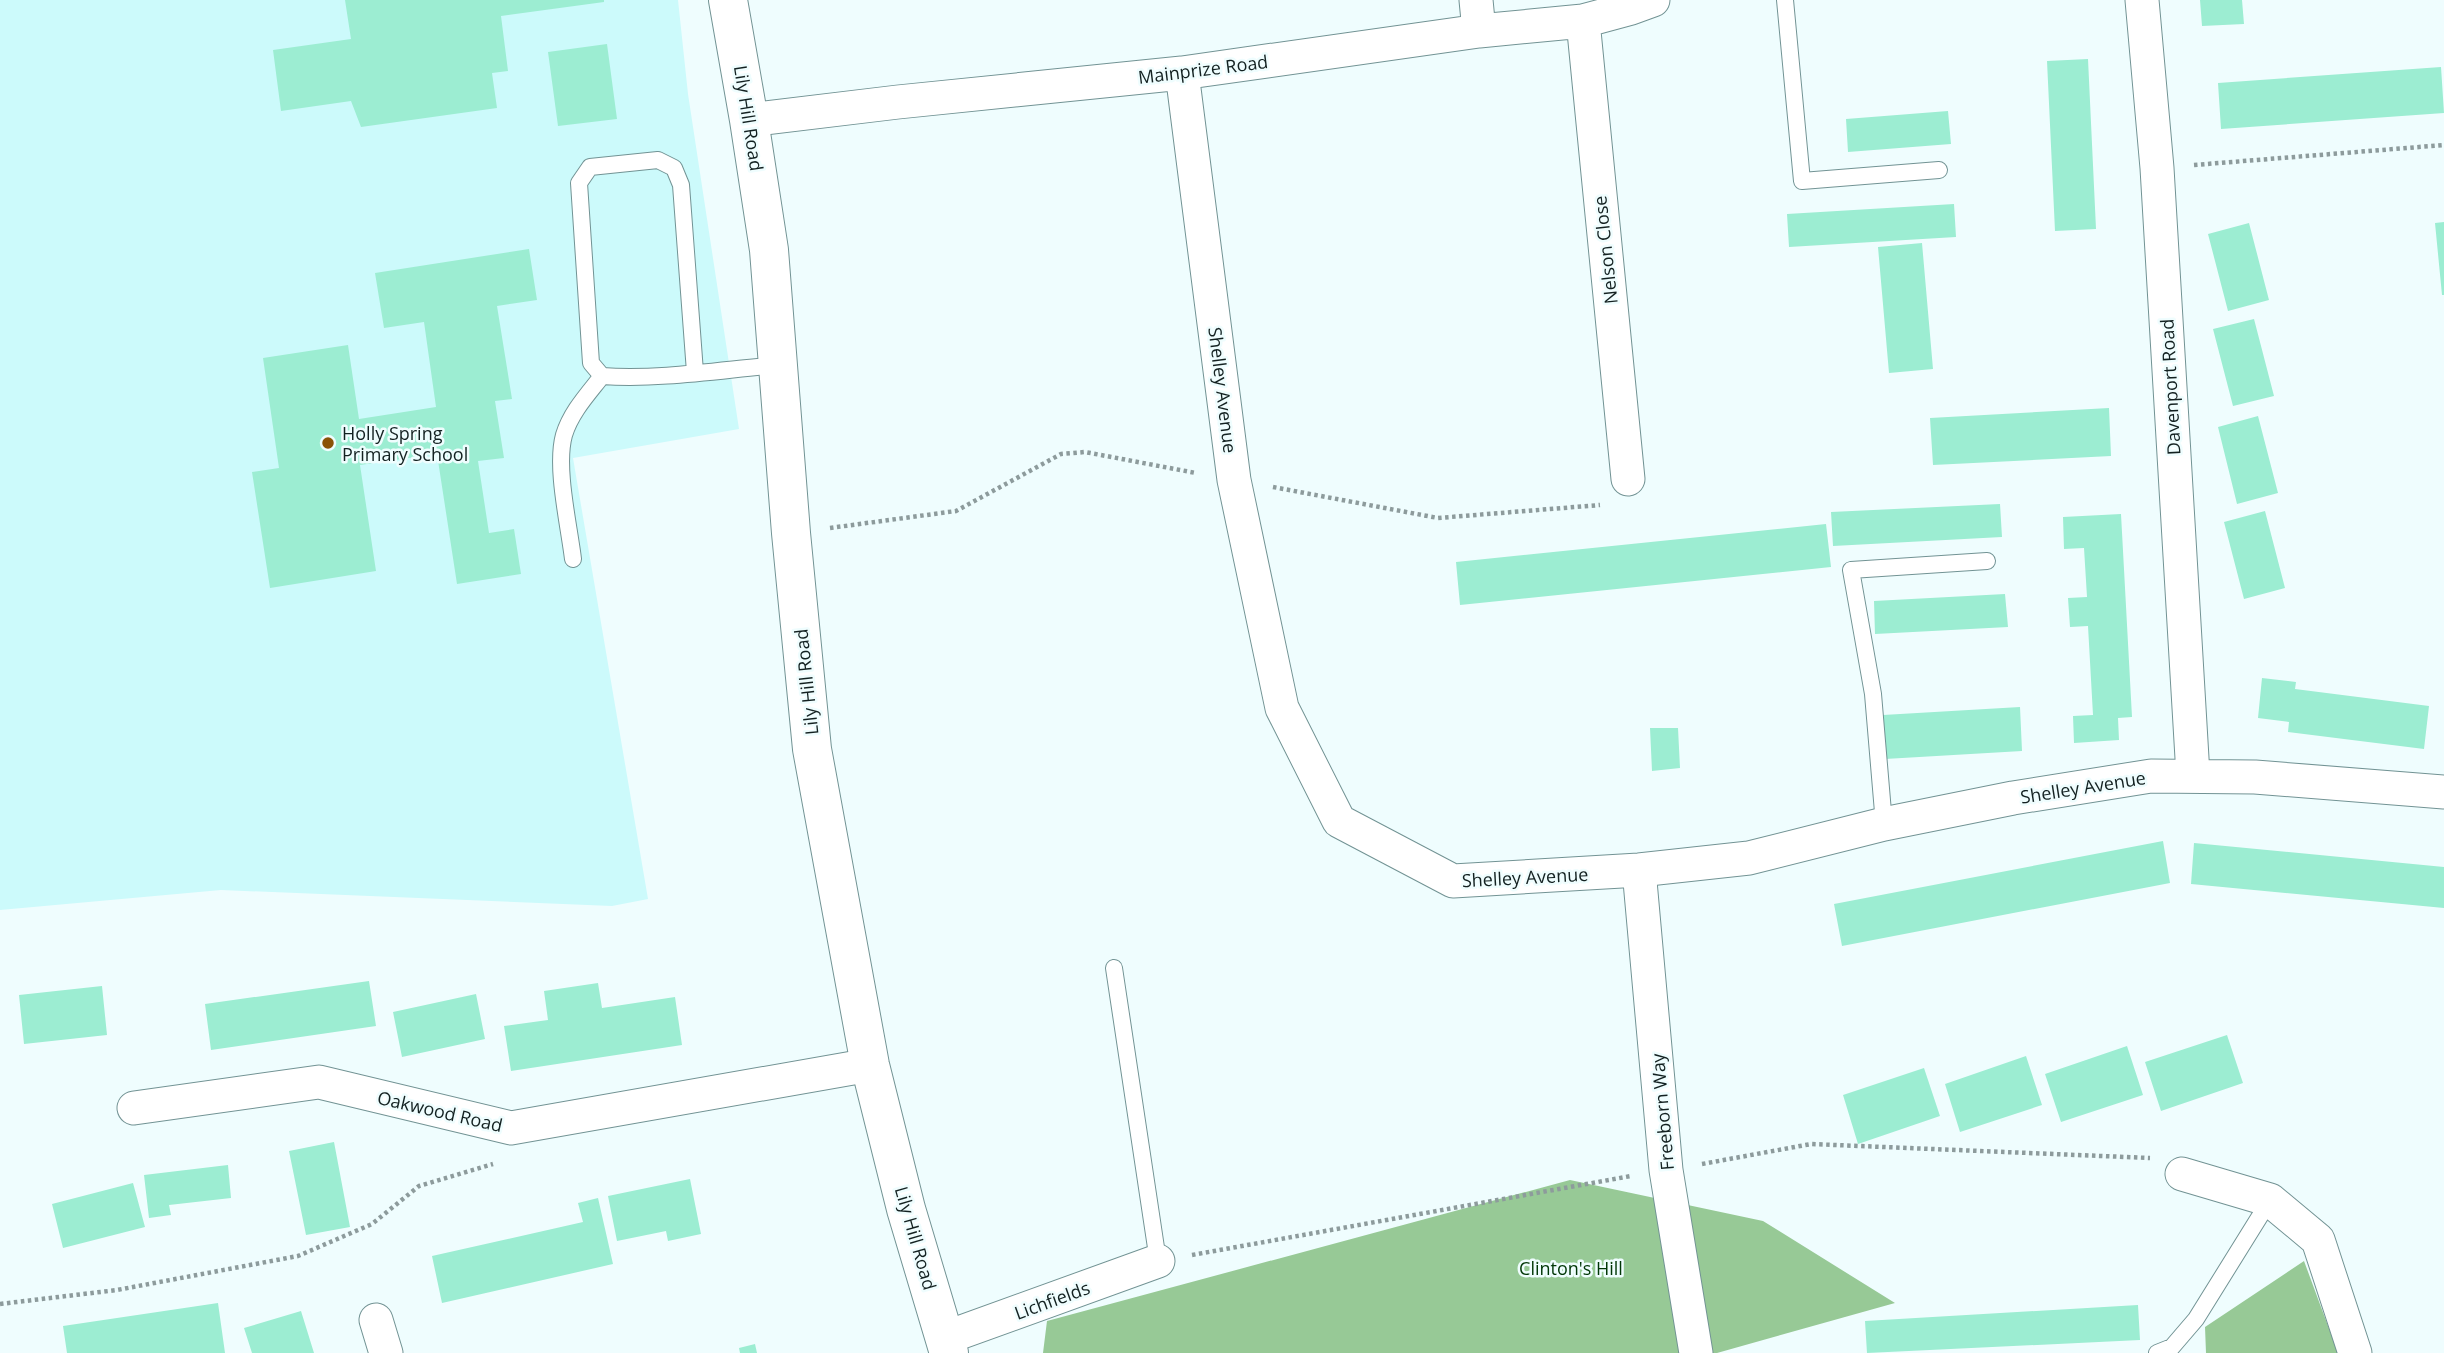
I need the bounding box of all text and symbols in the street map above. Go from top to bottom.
street label: Mainprize Road [1137,49,1269,89]
street label: Lily Hill Road [729,63,769,173]
street label: Nelson Close [1587,195,1623,305]
street label: Davenport Road [2154,318,2186,456]
street label: Shelley Avenue [1203,326,1243,454]
place label: Holly Spring Primary School [342,421,468,466]
marker: Holly Spring Primary School [320,435,336,451]
street label: Lily Hill Road [788,628,824,736]
street label: Shelley Avenue [2019,765,2147,809]
street label: Shelley Avenue [1461,862,1589,892]
street label: Freeborn Way [1645,1051,1679,1172]
street label: Oakwood Road [375,1085,505,1137]
street label: Lily Hill Road [890,1183,942,1293]
park label: Clinton's Hill [1519,1256,1623,1280]
street label: Lichfields [1011,1275,1093,1325]

